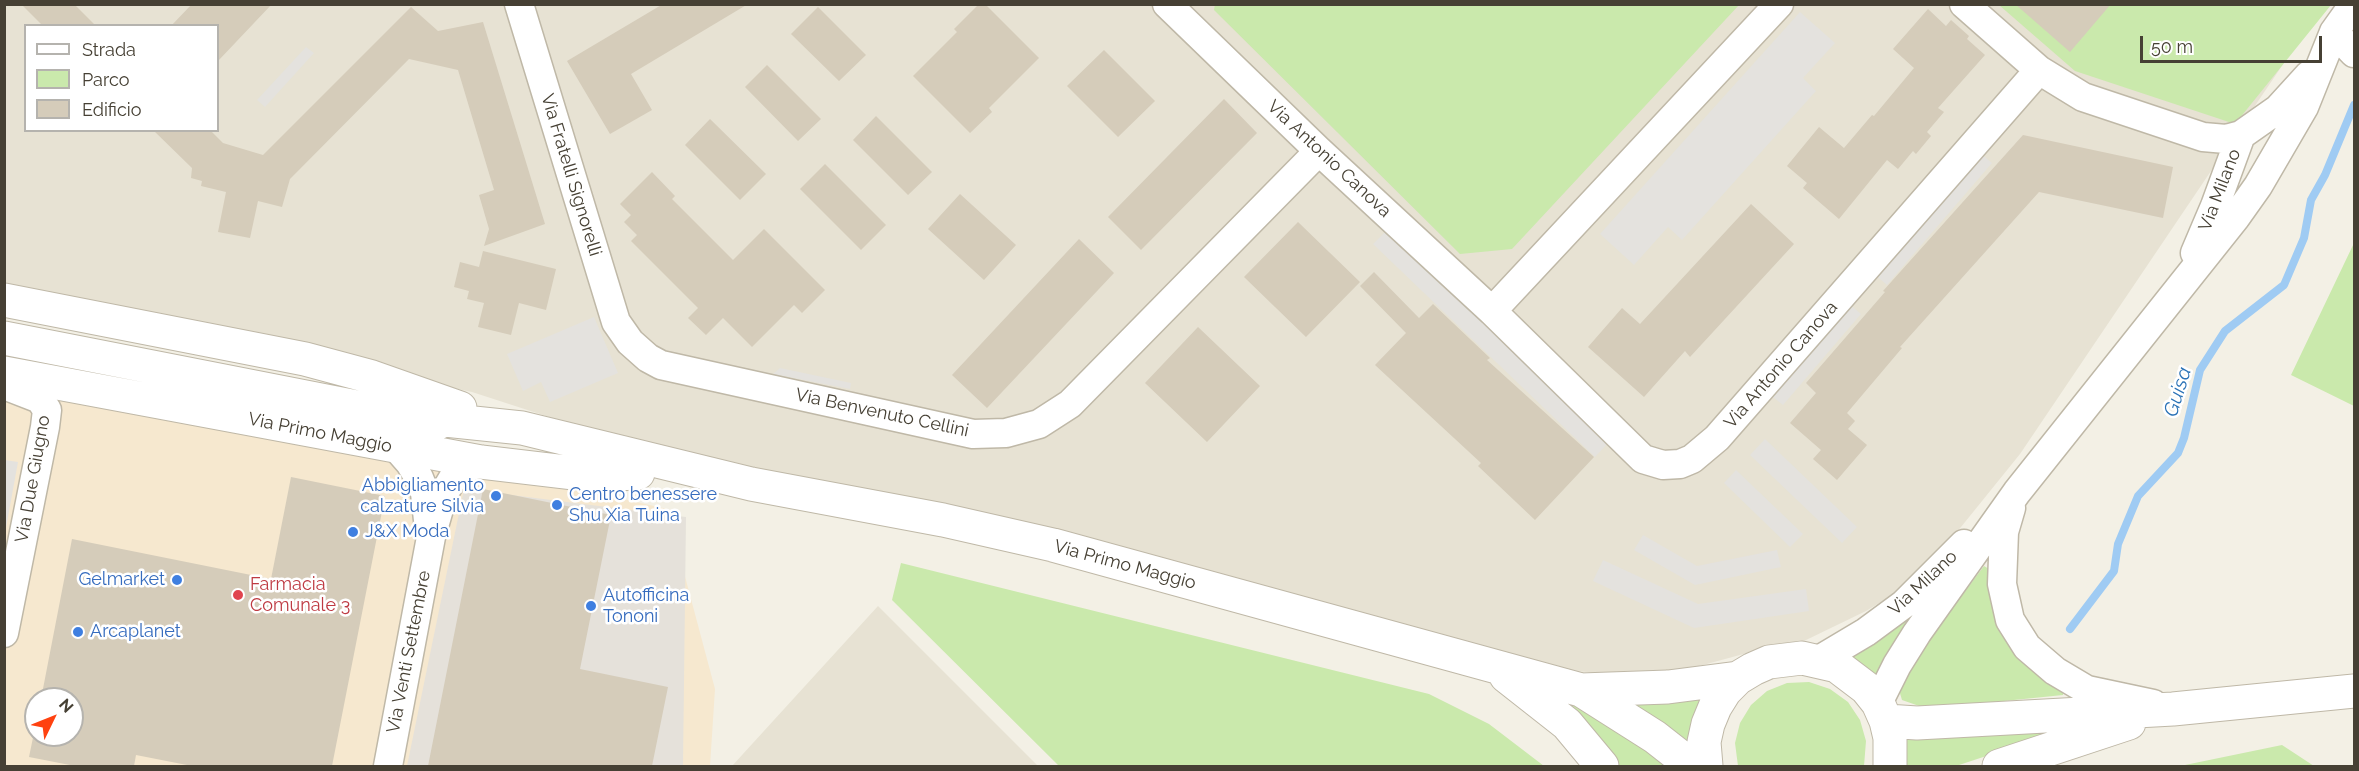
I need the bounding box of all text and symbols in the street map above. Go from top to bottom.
legend [24,24,219,132]
scale bar [2143,24,2324,62]
text: 50 m [2151,36,2193,57]
text: Strada [82,39,136,60]
text: Parco [82,69,129,90]
street label: Via Fratelli Signorelli [536,91,606,259]
street label: Via Antonio Canova [1263,96,1395,222]
text: Edificio [82,99,141,120]
street label: Via Milano [2194,146,2246,234]
street label: Via Antonio Canova [1720,297,1842,433]
water label: Guisa [2159,364,2197,420]
street label: Via Benvenuto Cellini [793,384,971,442]
street label: Via Primo Maggio [246,408,394,458]
street label: Via Due Giugno [11,414,55,544]
place label: Abbigliamento calzature Silvia [360,475,484,518]
place label: Centro benessere Shu Xia Tuina [569,484,717,526]
marker: Abbigliamento calzature Silvia [489,489,503,503]
marker: Centro benessere Shu Xia Tuina [550,498,564,512]
place label: J&X Moda [365,521,449,543]
marker: J&X Moda [346,525,360,539]
street label: Via Primo Maggio [1052,536,1198,594]
street label: Via Milano [1884,546,1962,620]
place label: Gelmarket [78,569,165,591]
street label: Via Venti Settembre [383,569,435,735]
marker: Gelmarket [170,573,184,587]
place label: Farmacia Comunale 3 [250,574,350,616]
place label: Autofficina Tononi [603,585,689,628]
marker: Farmacia Comunale 3 [231,588,245,602]
marker: Autofficina Tononi [584,599,598,613]
place label: Arcaplanet [90,621,181,643]
marker: Arcaplanet [71,625,85,639]
north arrow [24,687,84,747]
text: N [55,695,77,717]

